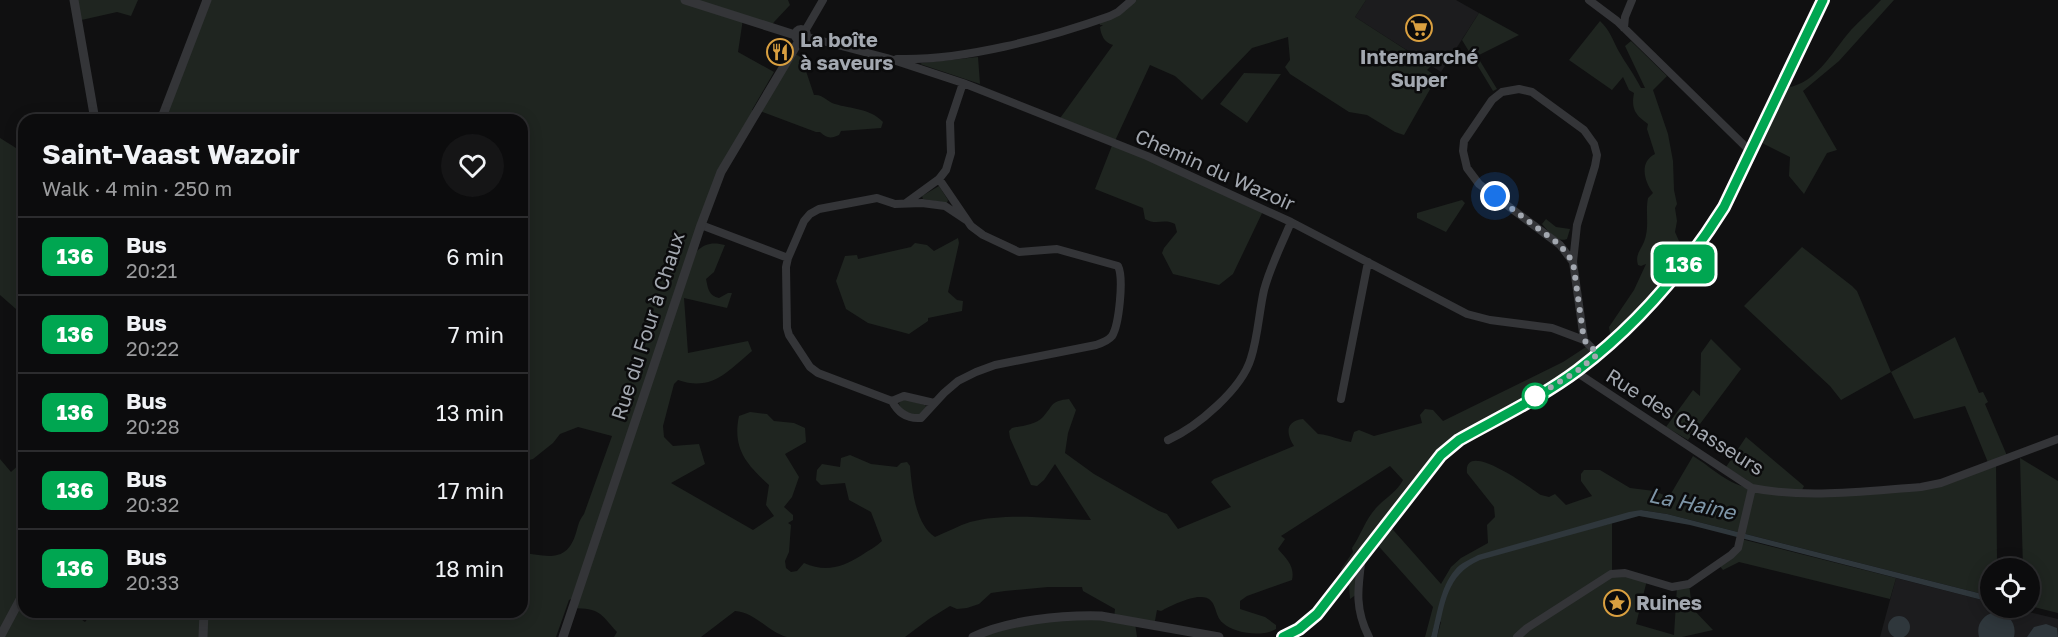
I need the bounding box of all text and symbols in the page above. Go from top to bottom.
supermarket icon: Intermarché Super [1404,13,1434,43]
place label: La boîte à saveurs [800,27,893,74]
restaurant icon: La boîte à saveurs [765,37,795,67]
place label: Intermarché Super [1360,44,1478,91]
street label: Chemin du Wazoir [1132,123,1299,215]
button: heart [441,134,504,197]
text: Saint-Vaast Wazoir [42,137,300,170]
text: Walk · 4 min · 250 m [42,176,232,200]
your location [1480,181,1510,211]
street label: Rue du Four à Chaux [605,229,689,423]
text: Bus [126,231,167,258]
text: 136 [57,243,93,269]
text: 6 min [446,243,504,270]
line badge: 136 [1650,244,1718,284]
text: 136 [1666,251,1702,277]
text: 20:21 [126,258,177,282]
text: Bus [126,309,167,336]
text: 136 [57,321,93,347]
text: 7 min [448,321,504,348]
text: 20:22 [126,336,179,360]
street label: Rue des Chasseurs [1602,363,1769,480]
unlabelled marker [1522,383,1548,409]
text: Bus [126,387,167,414]
text: 136 [57,399,93,425]
text: 13 min [436,399,504,426]
text: 20:28 [126,414,180,438]
text: Bus [126,465,167,492]
text: 136 [57,477,93,503]
text: 17 min [437,477,504,504]
water label: La Haine [1647,481,1740,525]
text: 20:32 [126,492,179,516]
text: Bus [126,543,167,570]
text: 136 [57,555,93,581]
text: 18 min [436,555,504,582]
map controls [1980,558,2040,618]
button: locate [1980,558,2040,618]
text: 20:33 [126,570,179,594]
place icon: Ruines [1602,588,1632,618]
place label: Ruines [1636,590,1702,614]

